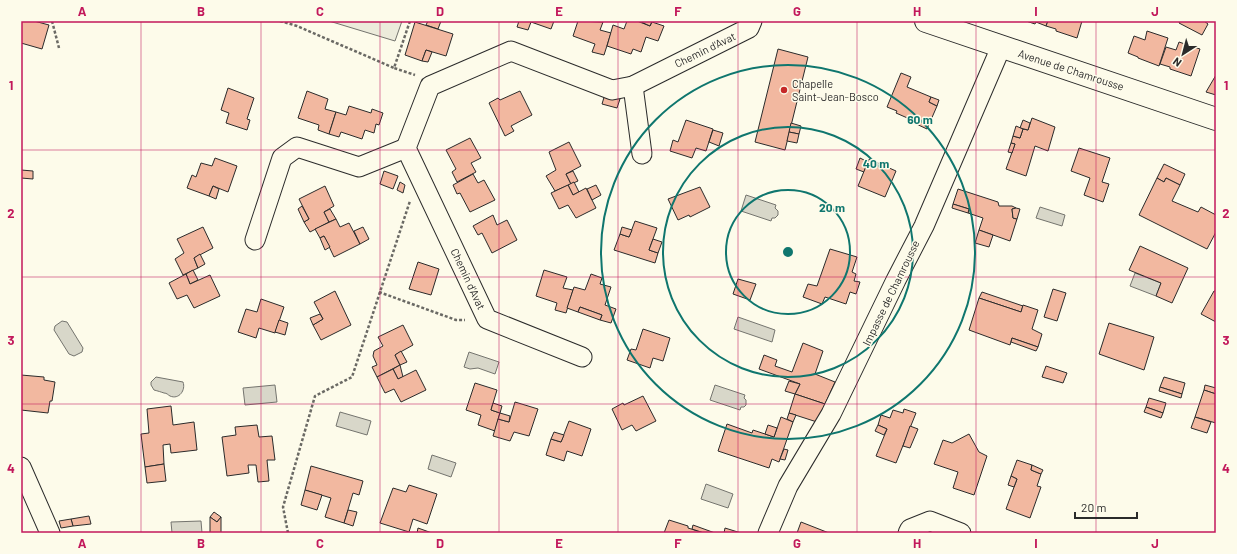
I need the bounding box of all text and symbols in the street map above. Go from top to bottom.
text: A [78,3,87,19]
text: B [197,3,205,19]
text: C [316,3,324,19]
text: D [436,3,444,19]
text: E [555,3,563,19]
text: F [674,3,682,19]
text: G [793,3,801,19]
text: H [913,3,921,19]
text: I [1034,3,1038,19]
text: J [1151,3,1159,19]
street label: Chemin d'Avat [672,29,737,70]
north arrow [1163,34,1203,74]
street label: Avenue de Chamrousse [1017,46,1126,93]
text: N [1170,55,1184,70]
text: 1 [9,77,13,93]
place label: Chapelle Saint-Jean-Bosco [792,77,879,103]
text: 1 [1224,77,1228,93]
marker: Chapelle Saint-Jean-Bosco [779,85,789,95]
text: 60 m [907,112,933,126]
text: 40 m [863,156,889,170]
text: 20 m [819,200,845,214]
text: 2 [7,205,15,221]
text: 2 [1222,205,1230,221]
street label: Impasse de Chamrousse [859,238,922,348]
centre of rings [781,245,795,259]
street label: Chemin d'Avat [449,246,488,312]
text: 3 [7,332,15,348]
text: 3 [1222,332,1230,348]
text: 4 [7,460,15,476]
text: 4 [1222,460,1230,476]
scale bar [1075,494,1137,520]
text: 20 m [1081,500,1107,514]
text: A [78,535,87,551]
text: B [197,535,205,551]
text: C [316,535,324,551]
text: D [436,535,444,551]
text: E [555,535,563,551]
text: F [674,535,682,551]
text: G [793,535,801,551]
text: H [913,535,921,551]
text: I [1034,535,1038,551]
text: J [1151,535,1159,551]

